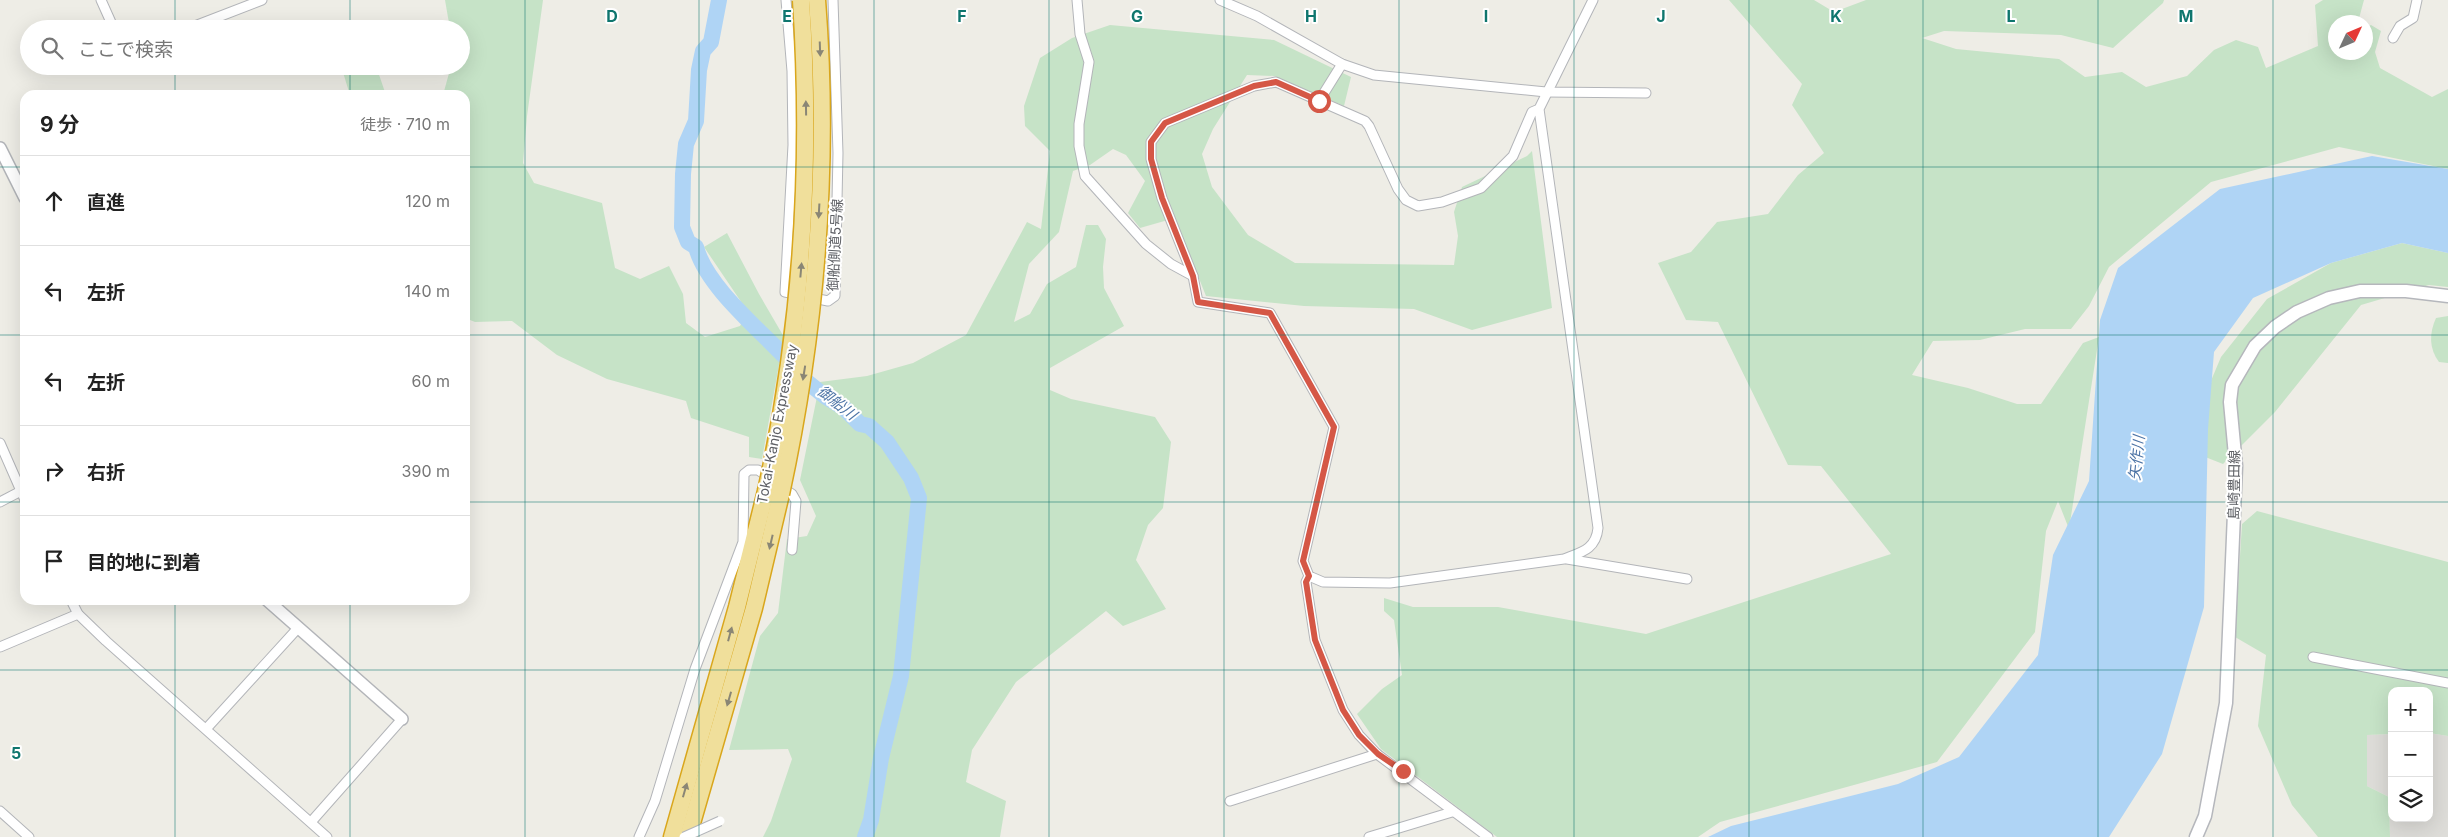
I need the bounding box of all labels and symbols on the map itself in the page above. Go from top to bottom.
text: D [606,6,618,26]
text: E [782,6,792,26]
text: F [957,6,967,26]
text: G [1131,6,1143,26]
text: H [1305,6,1317,26]
text: I [1484,6,1488,26]
text: J [1656,6,1666,26]
text: K [1830,6,1842,26]
text: L [2006,6,2016,26]
text: M [2179,6,2193,26]
north arrow [2328,15,2373,60]
one-way arrow [816,41,824,57]
route start [1308,90,1331,113]
one-way arrow [802,99,810,115]
street label: 御船側道5号線 [824,198,845,292]
one-way arrow [815,203,823,219]
one-way arrow [797,262,805,278]
street label: Tokai-Kanjo Expressway [753,342,800,505]
one-way arrow [799,365,807,381]
water label: 御船川 [814,381,862,425]
water label: 矢作川 [2125,433,2149,481]
street label: 島崎豊田線 [2224,450,2243,520]
one-way arrow [767,535,775,550]
one-way arrow [726,626,734,641]
one-way arrow [724,692,732,707]
text: 5 [11,743,21,763]
route end [1392,760,1415,783]
one-way arrow [682,783,690,798]

